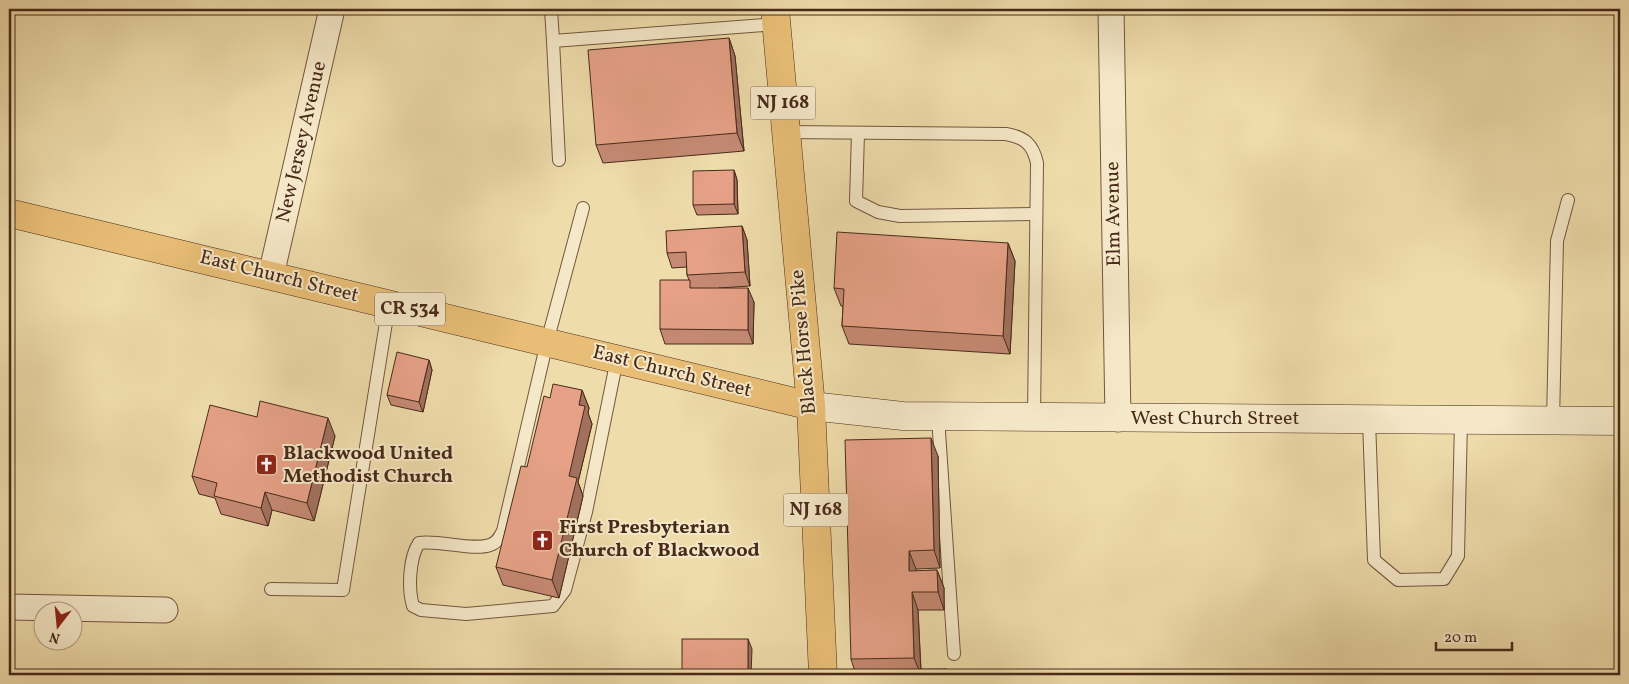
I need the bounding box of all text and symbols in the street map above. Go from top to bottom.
street label: New Jersey Avenue [270,59,334,225]
road number: NJ 168 [750,86,816,120]
street label: Elm Avenue [1099,161,1129,267]
street label: East Church Street [197,244,361,310]
street label: Black Horse Pike [784,268,824,416]
road number: CR 534 [375,292,445,326]
street label: East Church Street [590,339,754,405]
street label: West Church Street [1131,405,1299,433]
place label: Blackwood United Methodist Church [283,440,453,491]
church icon: Blackwood United Methodist Church [255,453,279,477]
road number: NJ 168 [784,494,848,526]
place label: First Presbyterian Church of Blackwood [559,514,760,565]
church icon: First Presbyterian Church of Blackwood [531,528,555,552]
north arrow [32,602,82,652]
scale bar [1436,619,1513,651]
text: N [47,627,62,648]
text: 20 m [1444,628,1477,649]

